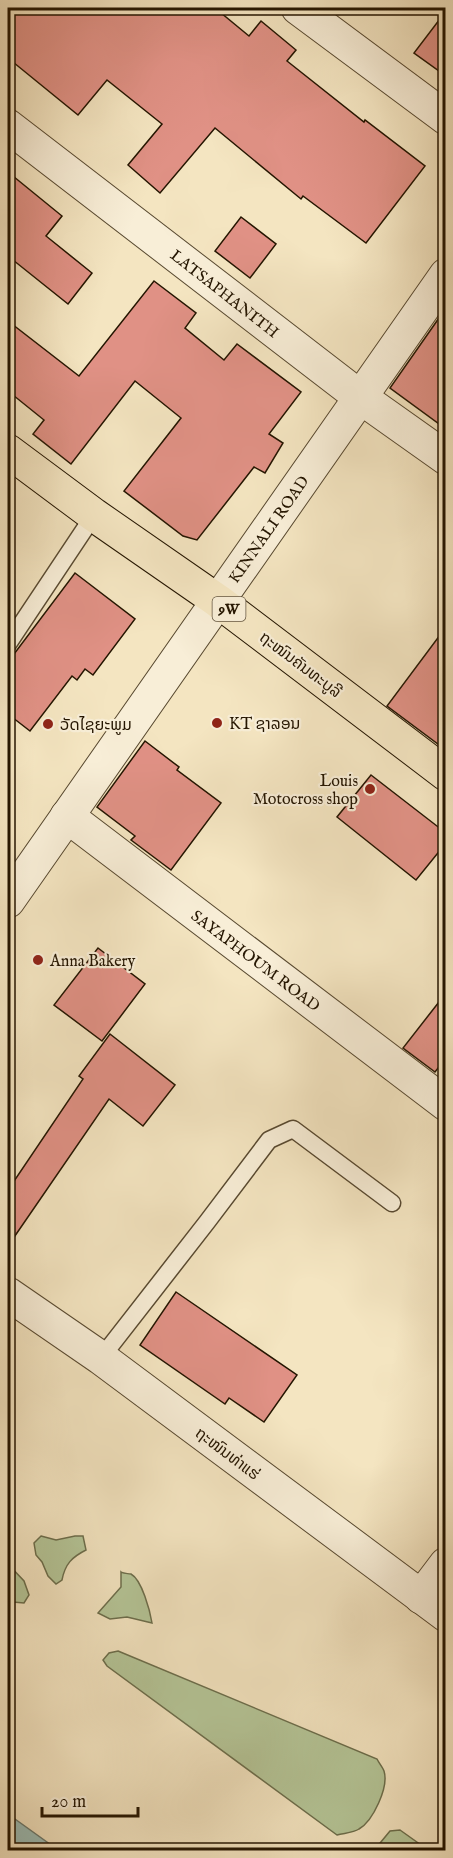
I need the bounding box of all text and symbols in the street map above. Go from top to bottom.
street label: LATSAPHANITH [165,246,282,343]
street label: KINNALI ROAD [225,472,314,588]
road number: 9W [212,597,246,621]
street label: ຖະໜົນຄັນທະບູລີ [255,628,345,703]
place label: KT ຊາລອນ [229,715,300,735]
place label: ວັດໄຊຍະພູມ [60,716,132,736]
marker: KT ຊາລອນ [210,716,224,730]
marker: ວັດໄຊຍະພູມ [41,717,55,731]
place label: Louis Motocross shop [253,772,358,810]
marker: Louis Motocross shop [363,782,377,796]
street label: SAYAPHOUM ROAD [186,907,323,1017]
place label: Anna Bakery [49,952,135,972]
marker: Anna Bakery [31,953,45,967]
street label: ຖະໜົນທ່າແຮ່ [190,1424,263,1485]
scale bar [42,1780,138,1818]
text: 20 m [51,1791,86,1814]

